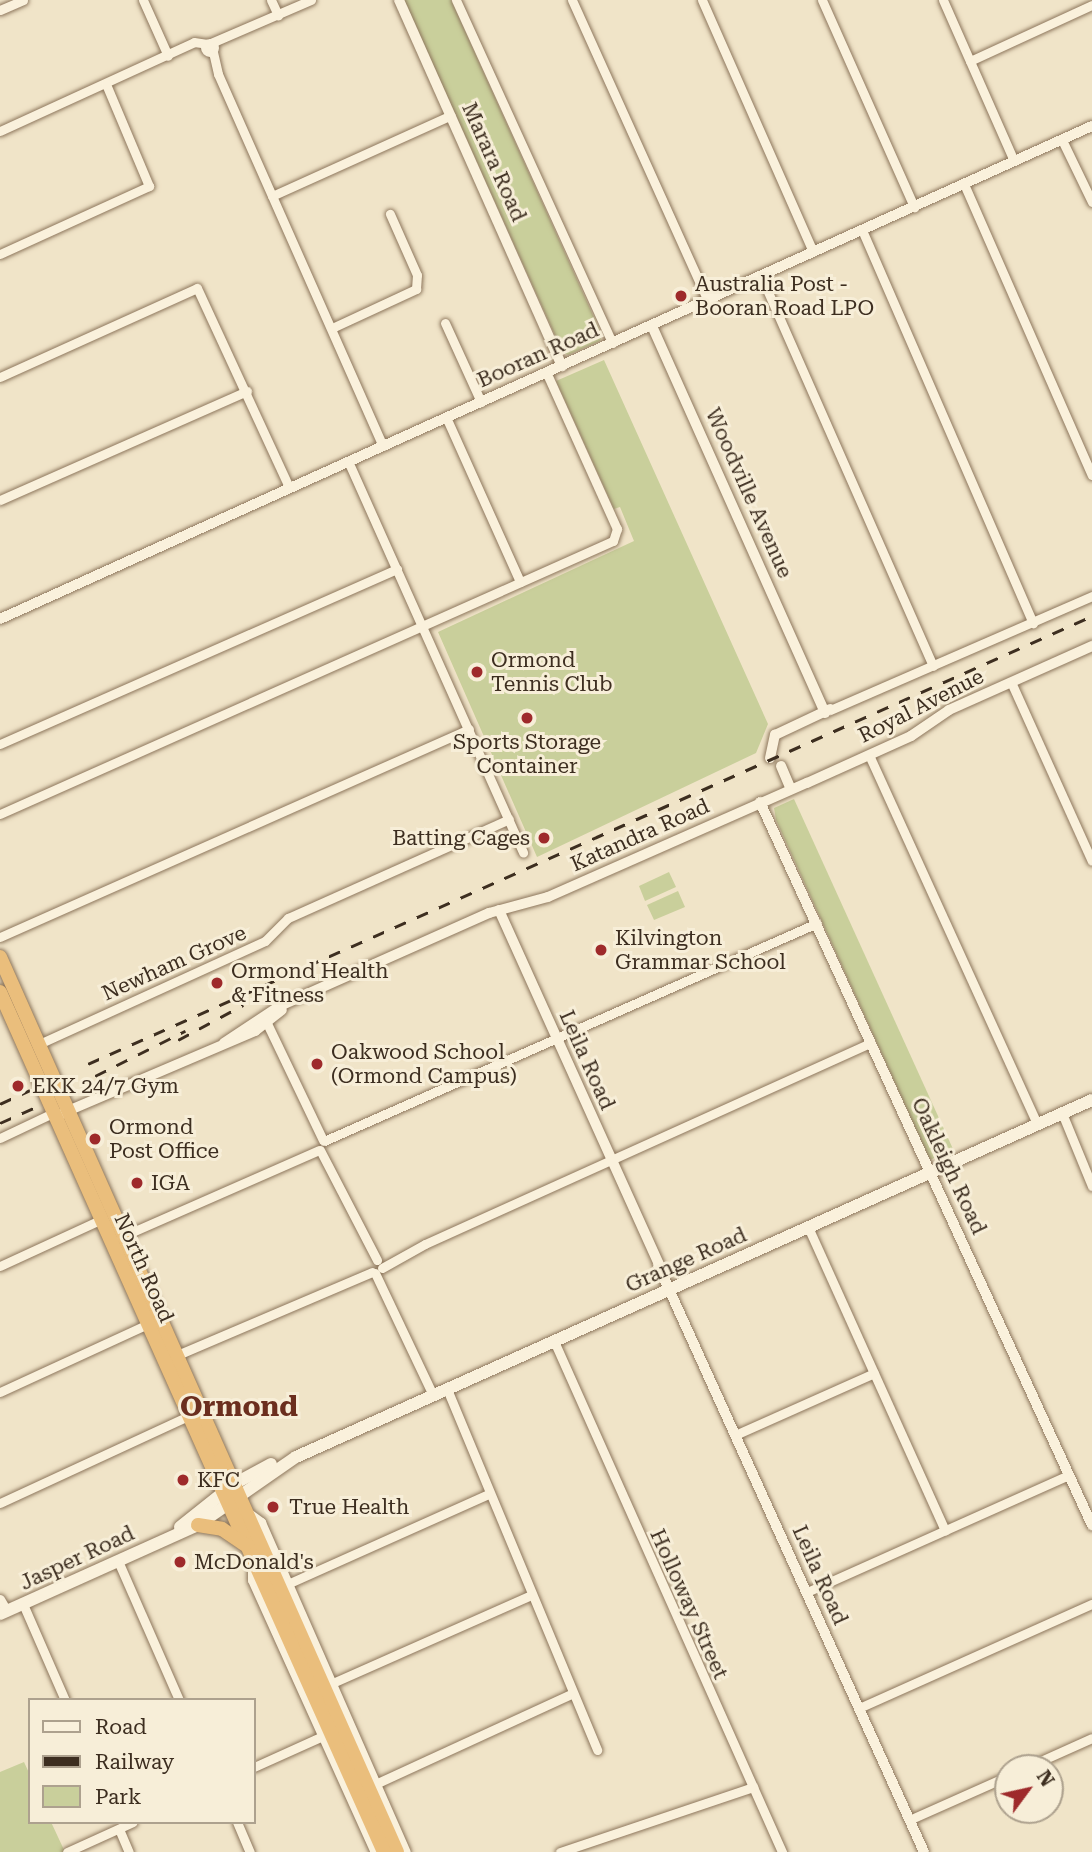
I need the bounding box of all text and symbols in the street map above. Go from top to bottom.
street label: Marara Road [457,99,531,225]
place label: Australia Post - Booran Road LPO [695,271,874,321]
marker: Australia Post - Booran Road LPO [673,288,689,304]
street label: Booran Road [473,317,603,393]
street label: Woodville Avenue [700,404,798,582]
place label: Ormond Tennis Club [491,647,613,697]
marker: Ormond Tennis Club [469,664,485,680]
street label: Royal Avenue [854,664,988,748]
marker: Sports Storage Container [519,710,535,726]
place label: Sports Storage Container [453,729,601,779]
street label: Katandra Road [567,793,713,877]
place label: Batting Cages [392,825,530,851]
marker: Batting Cages [536,830,552,846]
street label: Newham Grove [98,920,250,1006]
place label: Kilvington Grammar School [615,925,786,975]
marker: Kilvington Grammar School [593,942,609,958]
place label: Ormond Health & Fitness [231,958,389,1008]
marker: Ormond Health & Fitness [209,975,225,991]
street label: Leila Road [554,1006,620,1114]
place label: Oakwood School (Ormond Campus) [331,1039,517,1089]
marker: Oakwood School (Ormond Campus) [309,1056,325,1072]
place label: EKK 24/7 Gym [32,1073,179,1099]
marker: EKK 24/7 Gym [10,1078,26,1094]
street label: Oakleigh Road [906,1094,992,1238]
place label: Ormond Post Office [109,1114,219,1164]
marker: Ormond Post Office [87,1131,103,1147]
place label: IGA [151,1170,190,1196]
marker: IGA [129,1175,145,1191]
street label: North Road [109,1210,179,1326]
street label: Grange Road [622,1222,750,1298]
district label: Ormond [180,1390,298,1424]
place label: KFC [197,1467,240,1493]
marker: KFC [175,1472,191,1488]
place label: True Health [289,1494,409,1520]
marker: True Health [263,1497,283,1517]
street label: Jasper Road [16,1521,138,1595]
street label: Leila Road [787,1521,853,1629]
street label: Holloway Street [645,1525,733,1683]
place label: McDonald's [194,1549,314,1575]
marker: McDonald's [172,1554,188,1570]
legend [28,1698,256,1824]
text: Road [95,1715,147,1739]
text: Railway [95,1750,174,1774]
north arrow [994,1754,1064,1824]
text: N [1032,1766,1059,1791]
text: Park [95,1785,141,1809]

